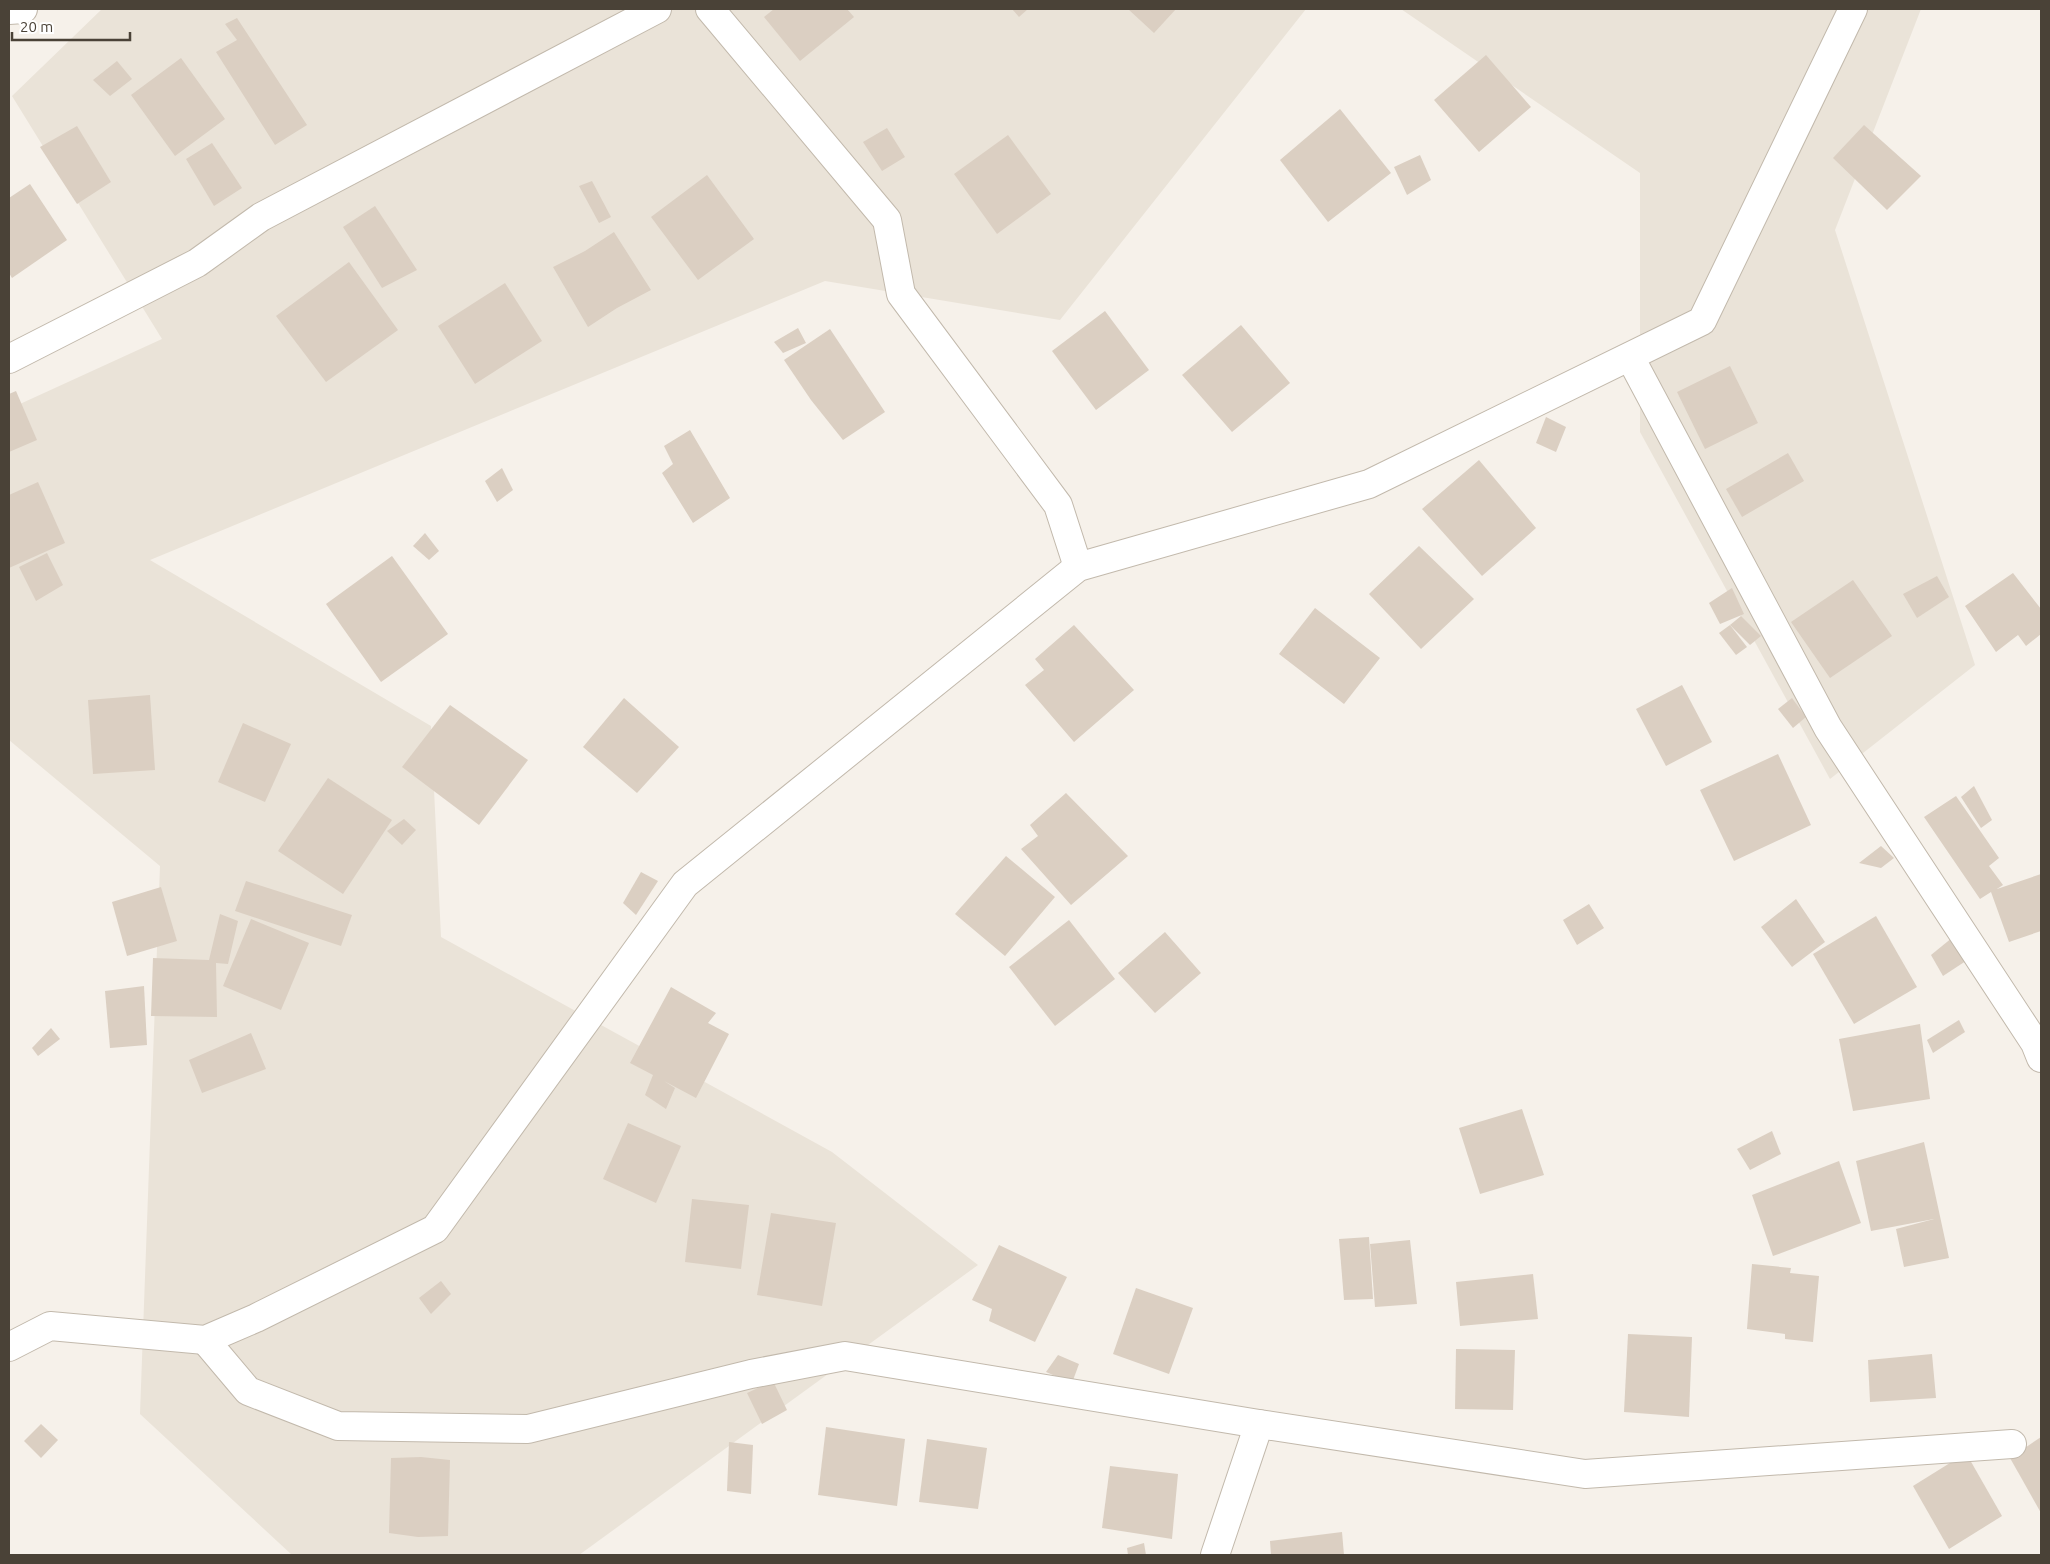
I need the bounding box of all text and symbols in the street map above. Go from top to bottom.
scale bar [12,10,130,42]
text: 20 m [20,18,53,35]

